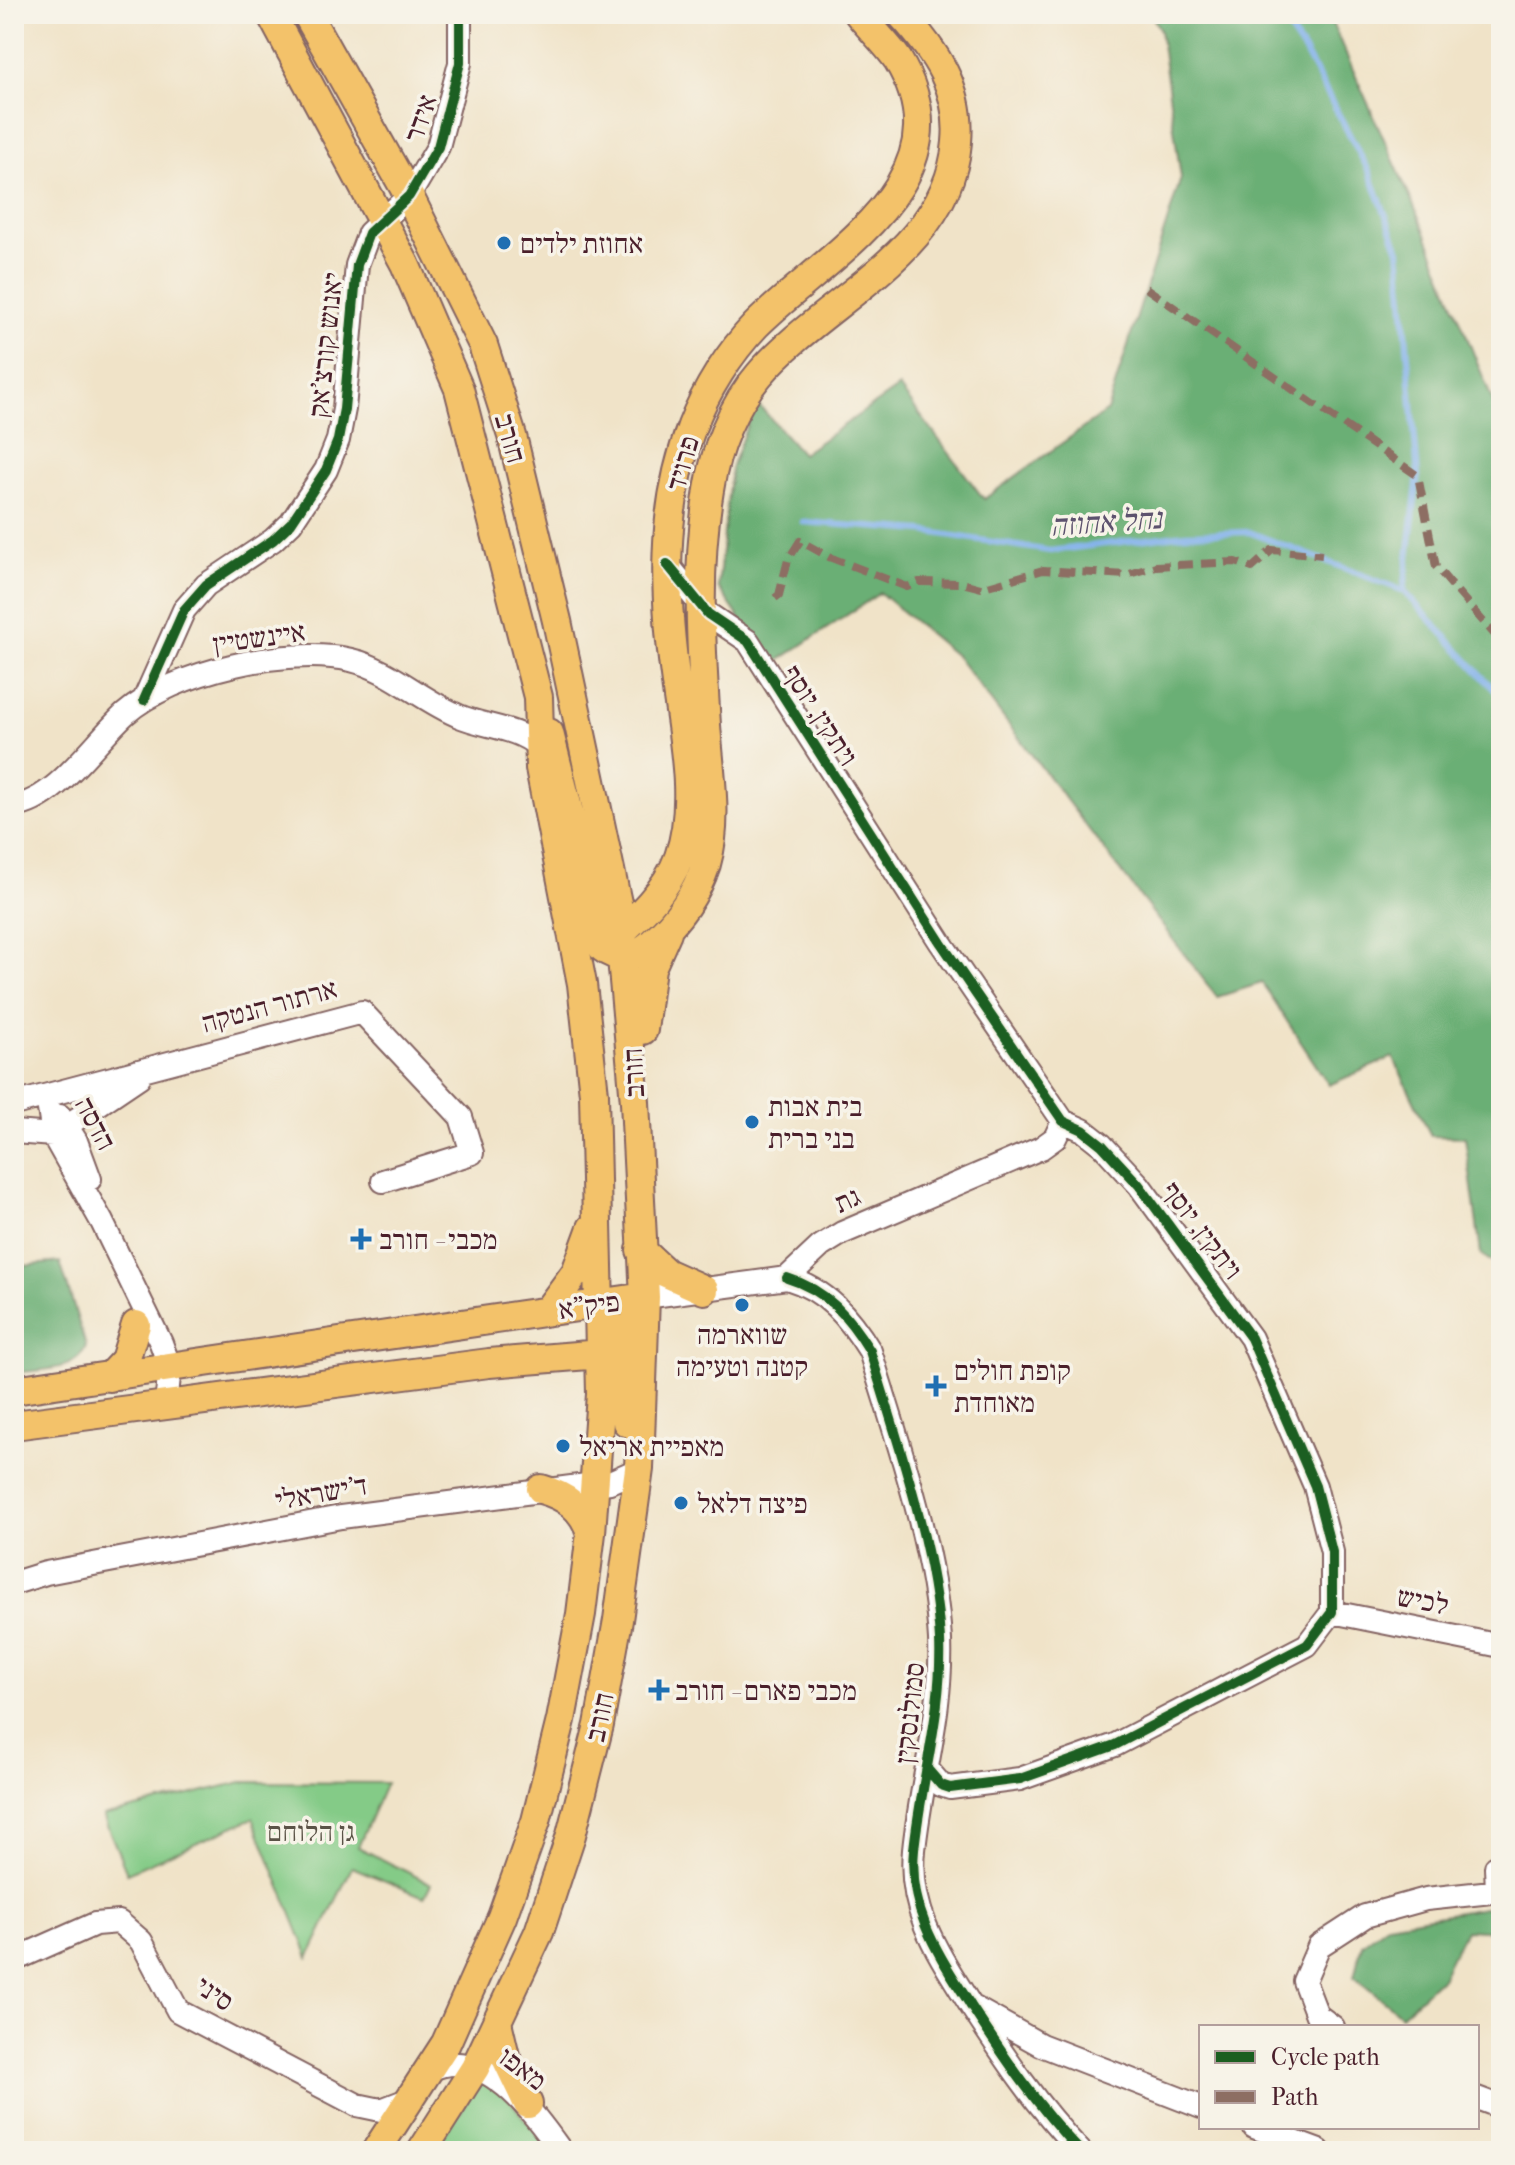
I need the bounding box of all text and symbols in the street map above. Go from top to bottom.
street label: אידר [397,90,444,146]
place label: אחוזת ילדים [520,227,643,260]
marker: אחוזת ילדים [495,234,513,252]
street label: יאנוש קורצ'אק [301,271,350,419]
street label: חורב [488,410,533,467]
street label: פרויד [659,432,706,494]
water label: נחל אחוזה [1049,501,1165,544]
street label: איינשטיין [211,615,308,660]
street label: ויתקין, יוסף [776,659,865,772]
street label: ארתור הנטקה [198,972,341,1039]
street label: חורב [616,1047,651,1099]
place label: בית אבות בני ברית [768,1090,862,1155]
street label: הדסה [68,1091,123,1156]
marker: בית אבות בני ברית [743,1113,761,1131]
street label: ויתקין, יוסף [1155,1175,1250,1286]
street label: גת [829,1179,866,1220]
place label: מכבי - חורב [379,1223,498,1256]
marker: מכבי - חורב [350,1228,372,1250]
street label: פיק"א [556,1285,622,1326]
marker: שווארמה קטנה וטעימה [733,1296,751,1314]
place label: שווארמה קטנה וטעימה [676,1318,808,1383]
place label: קופת חולים מאוחדת [954,1354,1071,1419]
marker: קופת חולים מאוחדת [925,1375,947,1397]
place label: מאפיית אריאל [579,1430,724,1463]
marker: מאפיית אריאל [554,1437,572,1455]
street label: ד'ישראלי [272,1468,370,1517]
place label: פיצה דלאל [697,1487,808,1520]
marker: פיצה דלאל [672,1494,690,1512]
street label: לכיש [1394,1579,1451,1622]
street label: סמולנסקין [888,1661,931,1765]
place label: מכבי פארם - חורב [675,1674,857,1707]
marker: מכבי פארם - חורב [650,1681,668,1699]
street label: חורב [578,1689,621,1745]
park label: גן הלוחם [267,1815,355,1848]
street label: סיני [189,1969,240,2018]
legend [1199,2025,1479,2129]
street label: מאפו [492,2040,553,2097]
text: Cycle path [1271,2043,1380,2071]
text: Path [1271,2083,1319,2111]

